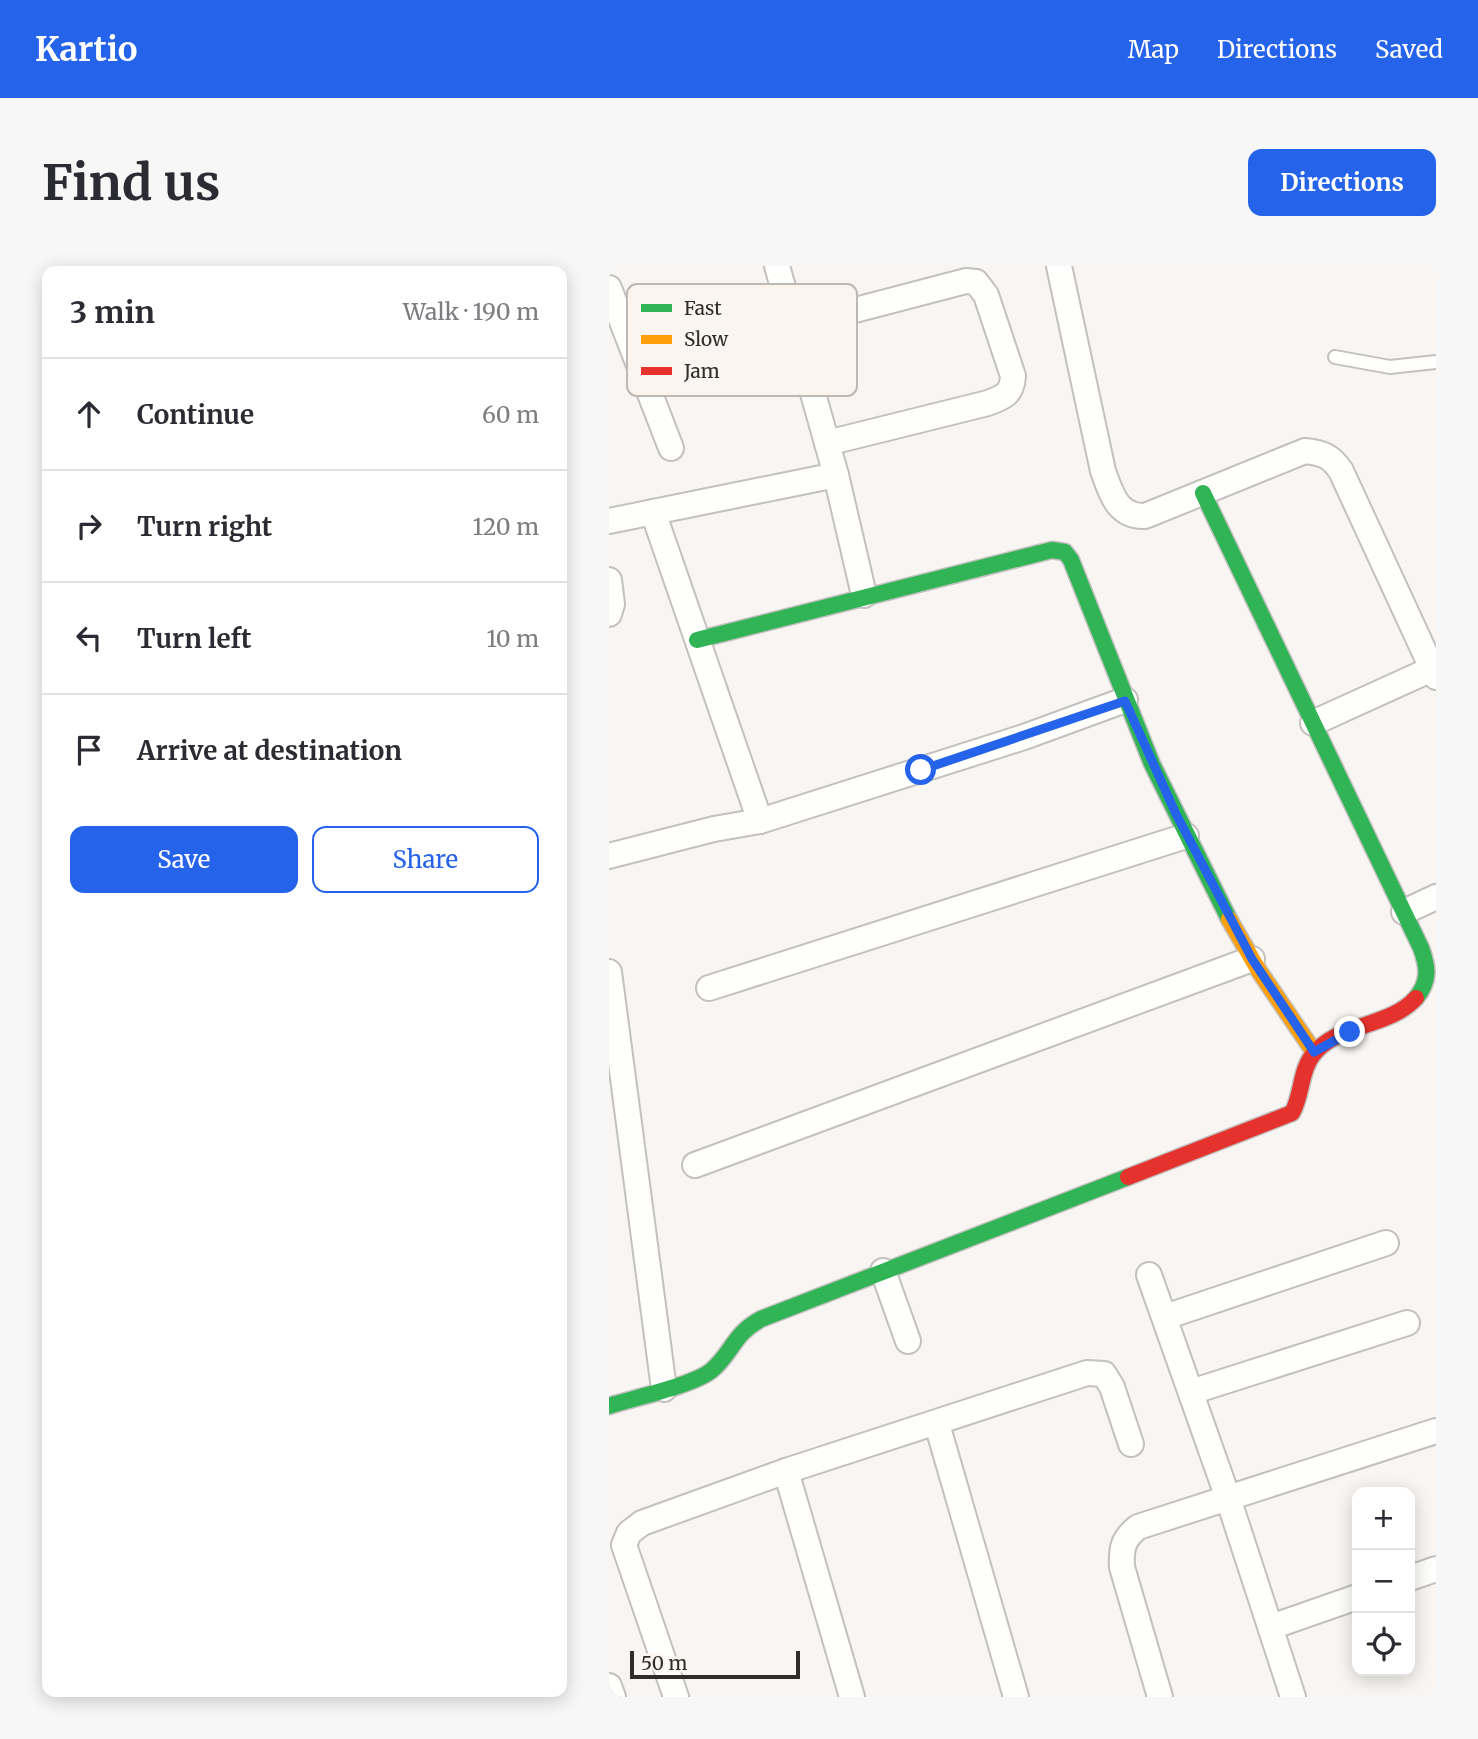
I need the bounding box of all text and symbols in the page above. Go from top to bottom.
text: Kartio [35,29,138,70]
text: Map [1128,34,1179,65]
text: Directions [1217,34,1337,65]
text: Saved [1375,34,1443,65]
button: Directions [1248,149,1436,216]
text: Find us [42,152,220,213]
legend [627,284,857,396]
text: 3 min [70,293,155,331]
text: Fast [684,296,722,320]
text: Walk · 190 m [403,297,539,326]
text: Slow [684,327,729,351]
text: Jam [683,359,720,383]
icon: ahead [70,395,108,433]
text: Continue [137,398,254,431]
text: 60 m [482,400,539,429]
icon: right [70,507,108,545]
text: Turn right [137,510,272,543]
text: 120 m [473,512,539,541]
icon: left [70,619,108,657]
text: Turn left [137,622,251,655]
text: 10 m [486,624,539,653]
icon: arrive [70,731,108,769]
text: Arrive at destination [137,734,402,767]
route start [905,754,936,785]
button: Save [70,826,298,893]
button: Share [312,826,539,893]
route end [1334,1016,1365,1047]
map controls [1352,1487,1415,1676]
button: + [1352,1487,1415,1550]
button: − [1352,1550,1415,1613]
button: locate [1352,1613,1415,1676]
scale bar [630,1648,800,1680]
text: 50 m [641,1651,687,1675]

